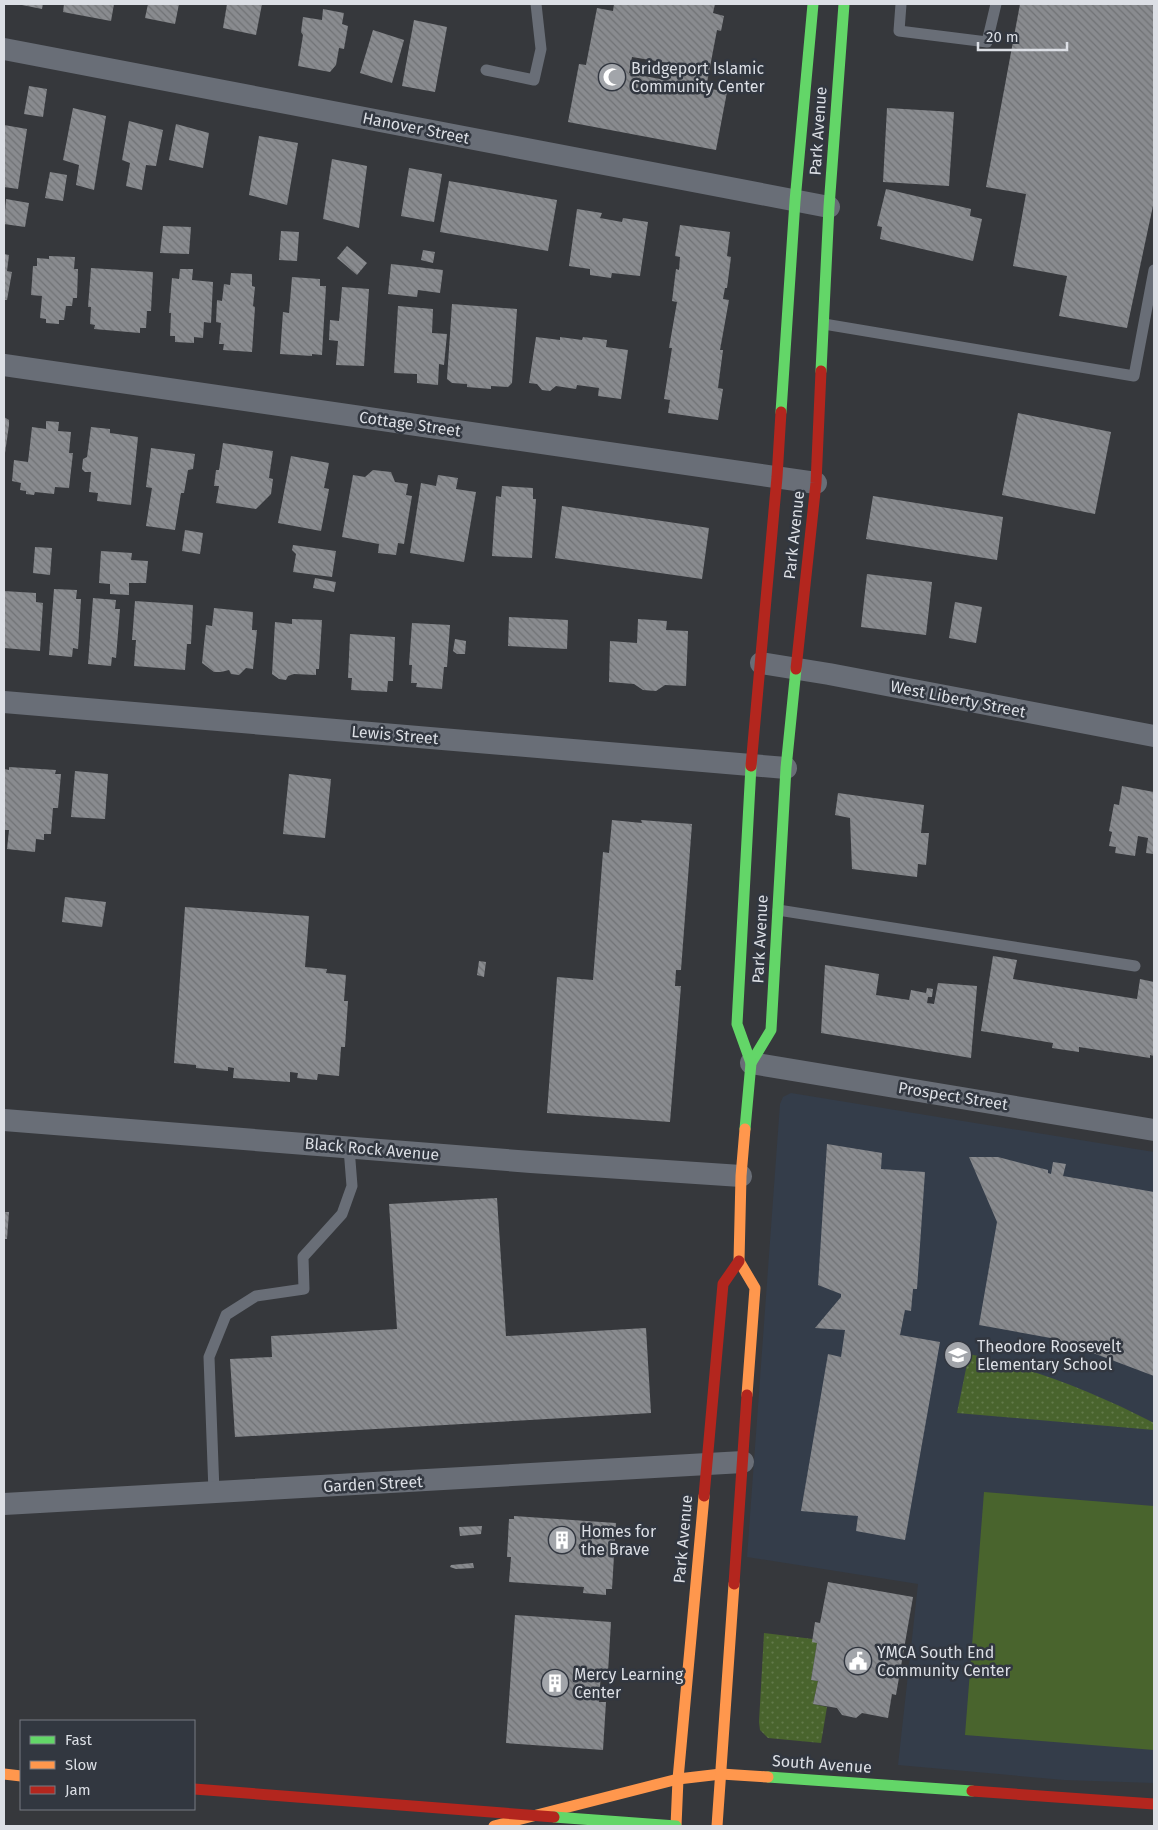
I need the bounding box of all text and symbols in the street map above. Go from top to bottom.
scale bar [978,20,1067,52]
text: 20 m [986,28,1019,46]
place label: Bridgeport Islamic Community Center [631,59,765,96]
mosque icon: Bridgeport Islamic Community Center [597,62,627,92]
street label: Park Avenue [805,86,831,176]
street label: Hanover Street [361,108,471,148]
street label: Cottage Street [358,407,462,441]
street label: Park Avenue [780,490,808,580]
street label: West Liberty Street [889,677,1027,721]
street label: Lewis Street [351,722,440,748]
street label: Park Avenue [748,894,772,984]
street label: Prospect Street [897,1078,1009,1114]
street label: Black Rock Avenue [304,1134,440,1164]
place label: Theodore Roosevelt Elementary School [977,1337,1122,1374]
school or university icon: Theodore Roosevelt Elementary School [943,1340,973,1370]
street label: Garden Street [323,1472,424,1496]
street label: Park Avenue [670,1494,696,1584]
place label: Homes for the Brave [581,1522,657,1559]
building icon: Homes for the Brave [547,1525,577,1555]
place label: YMCA South End Community Center [877,1643,1011,1680]
public building icon: YMCA South End Community Center [843,1646,873,1676]
place label: Mercy Learning Center [574,1665,684,1702]
building icon: Mercy Learning Center [540,1668,570,1698]
legend [20,1720,195,1810]
text: Fast [65,1731,92,1749]
street label: South Avenue [772,1751,872,1777]
text: Slow [65,1756,97,1774]
text: Jam [65,1781,91,1799]

